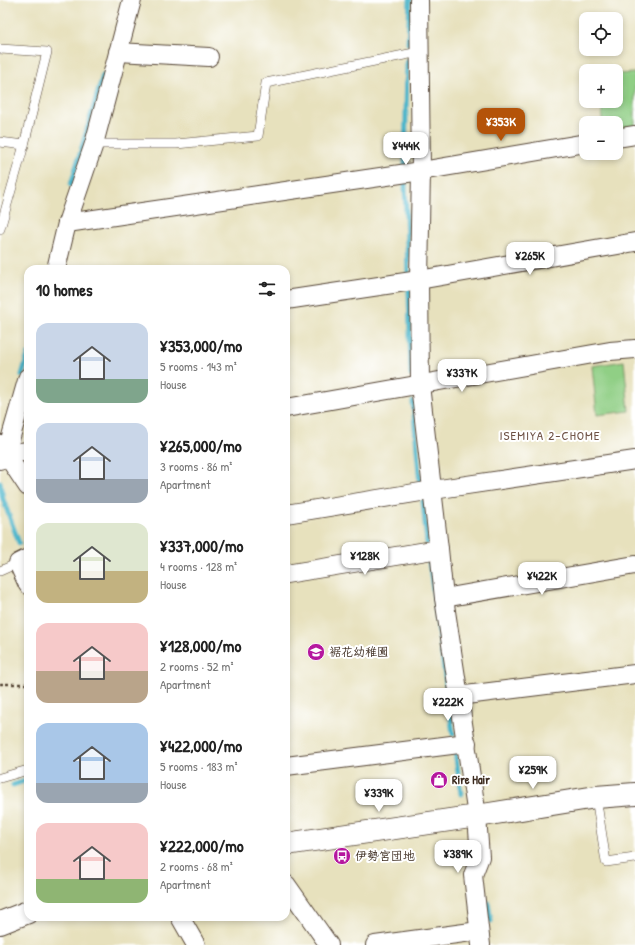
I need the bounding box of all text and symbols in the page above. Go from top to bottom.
map controls [579,12,623,160]
button: locate [579,12,623,56]
button: + [579,64,623,108]
pin: ¥353K [473,108,529,142]
text: ¥353K [486,112,516,130]
button: − [579,116,623,160]
pin: ¥444K [378,132,434,166]
text: ¥444K [392,136,420,154]
pin: ¥265K [502,242,558,276]
text: ¥265K [515,246,545,264]
text: 10 homes [36,278,93,301]
icon: filters [256,278,278,300]
text: ¥353,000/mo [160,334,242,357]
icon: home [68,339,116,387]
text: 5 rooms · 143 m² [160,357,237,375]
pin: ¥337K [434,359,490,393]
text: ¥337K [447,363,477,381]
text: House [160,375,187,393]
district label: ISEMIYA 2-CHOME [500,426,600,444]
text: ¥265,000/mo [160,434,242,457]
icon: home [68,439,116,487]
text: 3 rooms · 86 m² [160,457,232,475]
text: Apartment [160,475,211,493]
text: ¥337,000/mo [160,534,243,557]
icon: home [68,539,116,587]
pin: ¥128K [337,542,393,576]
text: ¥128K [350,546,380,564]
text: 4 rooms · 128 m² [160,557,237,575]
pin: ¥422K [514,562,570,596]
text: ¥422K [527,566,557,584]
text: House [160,575,187,593]
text: ¥128,000/mo [160,634,241,657]
icon: home [68,639,116,687]
school or university icon: 裾花幼稚園 [306,642,326,662]
place label: 裾花幼稚園 [329,643,389,660]
text: 2 rooms · 52 m² [160,657,233,675]
text: Apartment [160,675,211,693]
pin: ¥222K [420,688,476,722]
text: ¥222K [432,692,464,710]
text: ¥422,000/mo [160,734,242,757]
icon: home [68,739,116,787]
pin: ¥259K [505,756,561,790]
text: 5 rooms · 183 m² [160,757,237,775]
text: ¥259K [518,760,548,778]
shop icon: Rire Hair [429,770,449,790]
place label: Rire Hair [452,771,490,788]
text: House [160,775,187,793]
pin: ¥339K [351,779,407,813]
text: ¥339K [364,783,394,801]
text: ¥222,000/mo [160,834,244,857]
icon: home [68,839,116,887]
pin: ¥389K [430,840,486,874]
text: ¥389K [443,844,473,862]
bus stop icon: 伊勢宮団地 [332,846,352,866]
place label: 伊勢宮団地 [355,847,415,864]
text: 2 rooms · 68 m² [160,857,233,875]
text: Apartment [160,875,211,893]

